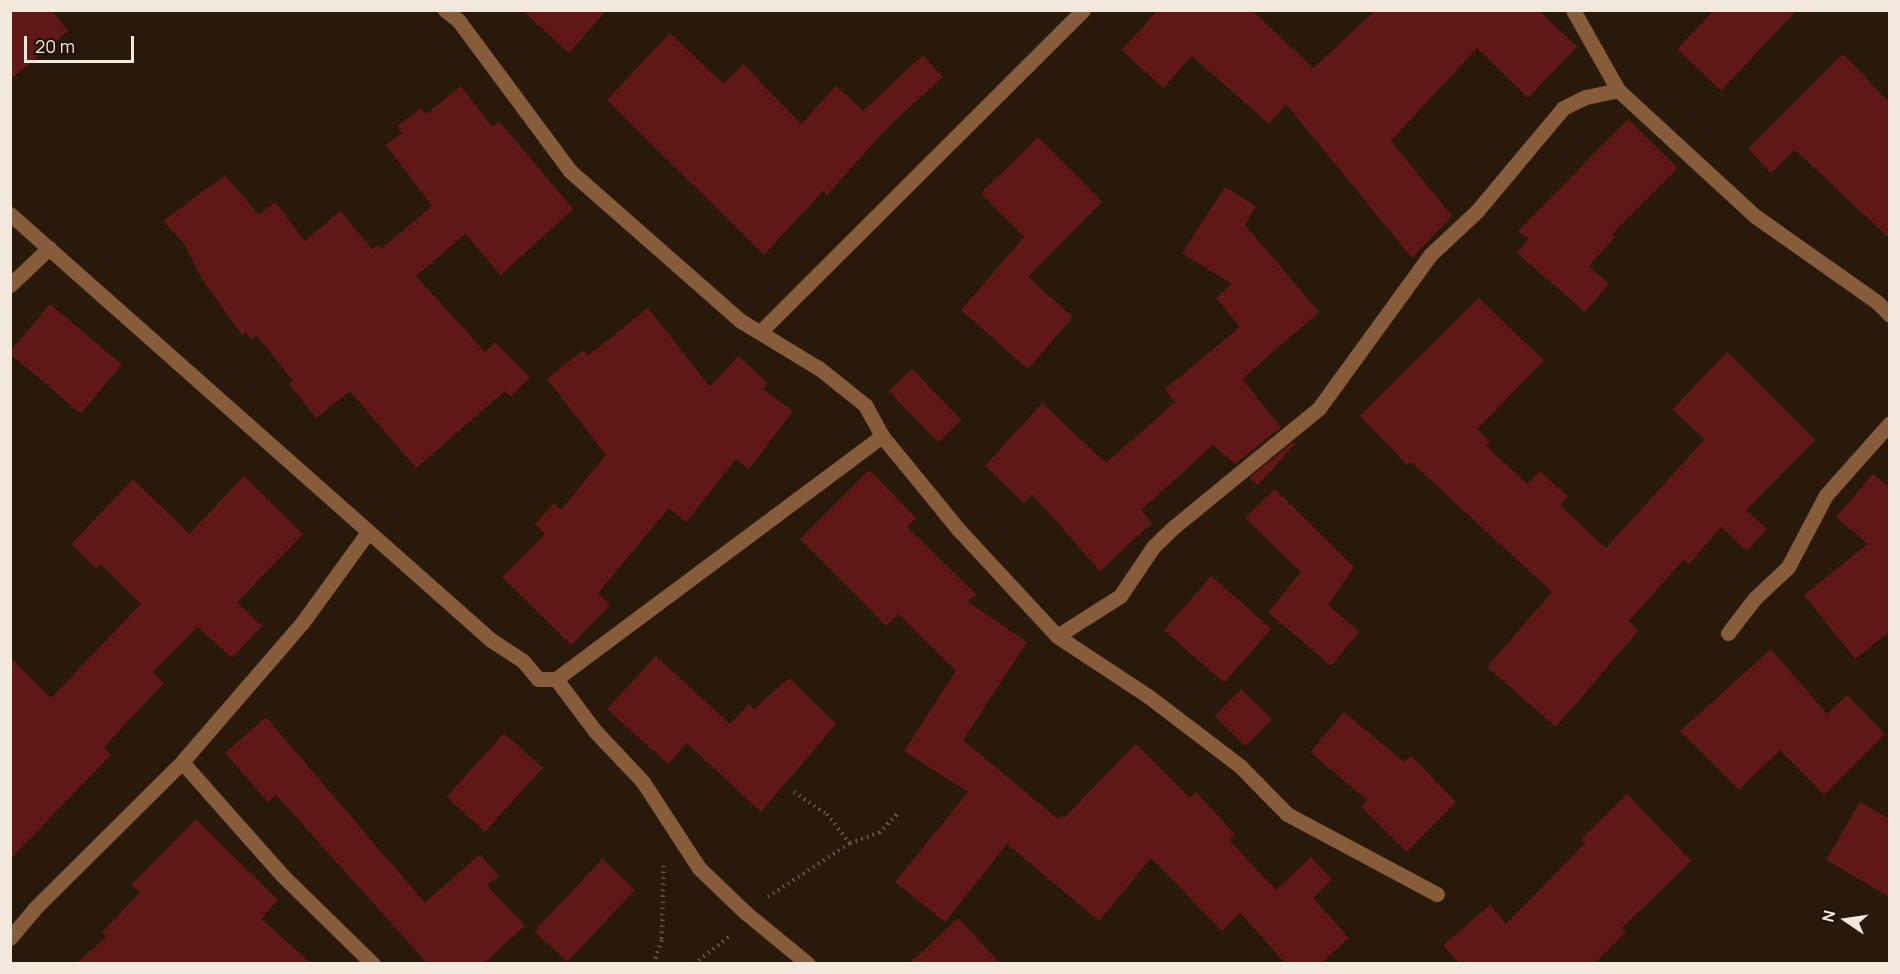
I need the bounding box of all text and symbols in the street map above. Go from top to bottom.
scale bar [27,24,136,62]
text: 20 m [35,34,75,58]
north arrow [1816,890,1876,950]
text: N [1816,908,1840,924]

